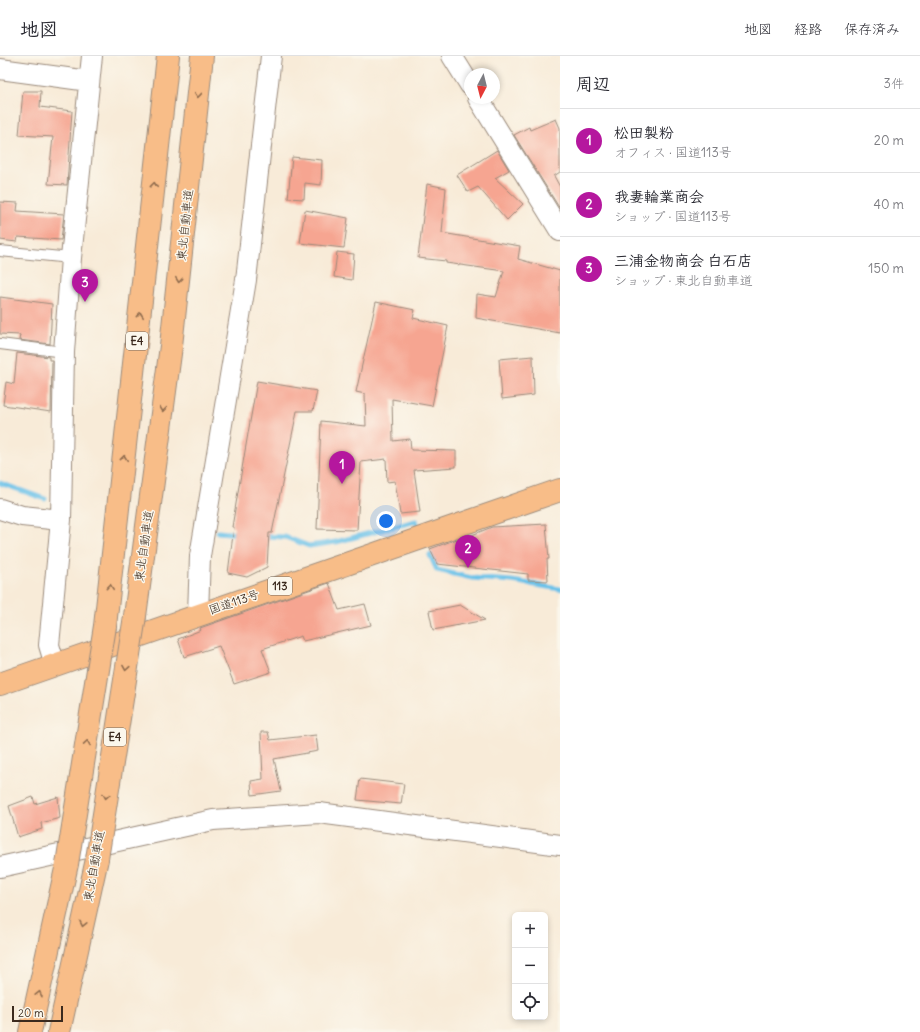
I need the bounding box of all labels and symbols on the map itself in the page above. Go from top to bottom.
north arrow [464,68,500,104]
one-way arrow [194,92,203,98]
one-way arrow [149,182,158,188]
street label: 東北自動車道 [173,188,196,262]
pin: 3 [72,269,98,302]
one-way arrow [174,277,183,283]
one-way arrow [135,312,144,318]
road number: E4 [126,332,148,350]
one-way arrow [159,406,168,412]
pin: 1 [329,451,355,484]
one-way arrow [119,455,128,461]
street label: 東北自動車道 [131,509,156,583]
your location [376,511,396,531]
pin: 2 [455,535,481,568]
road number: 113 [268,577,292,595]
one-way arrow [105,584,114,590]
street label: 国道113号 [207,586,261,617]
one-way arrow [122,665,131,671]
road number: E4 [104,728,126,746]
one-way arrow [82,740,91,746]
one-way arrow [102,793,111,799]
street label: 東北自動車道 [80,829,107,903]
one-way arrow [80,921,88,927]
one-way arrow [35,991,43,997]
scale bar [12,1004,63,1023]

